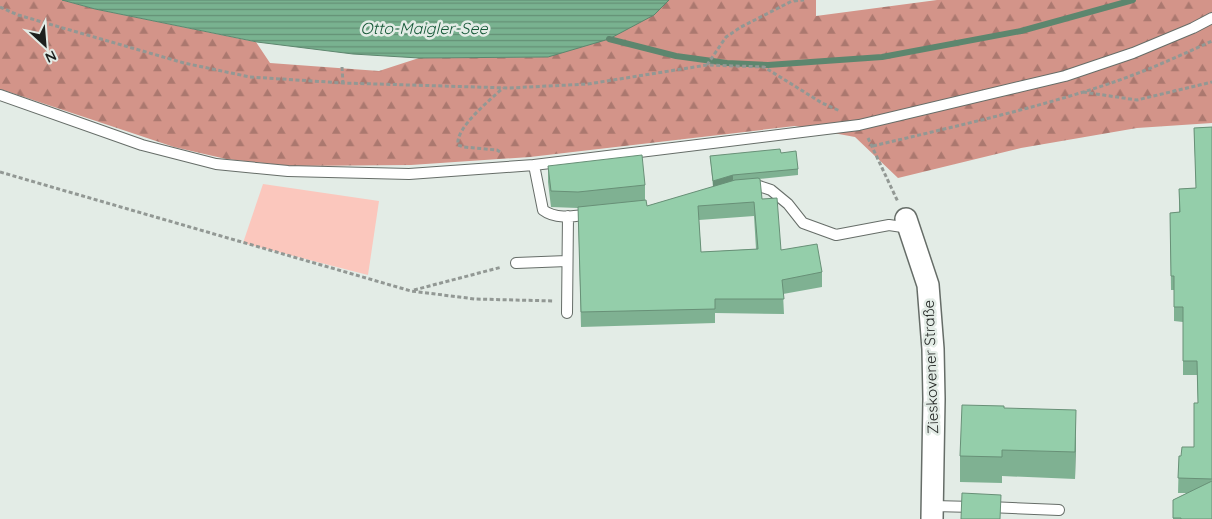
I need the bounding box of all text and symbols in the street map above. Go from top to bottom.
water label: Otto-Maigler-See [360,18,489,38]
north arrow [20,20,70,70]
text: N [42,46,59,67]
street label: Zieskovener Straße [919,300,942,434]

